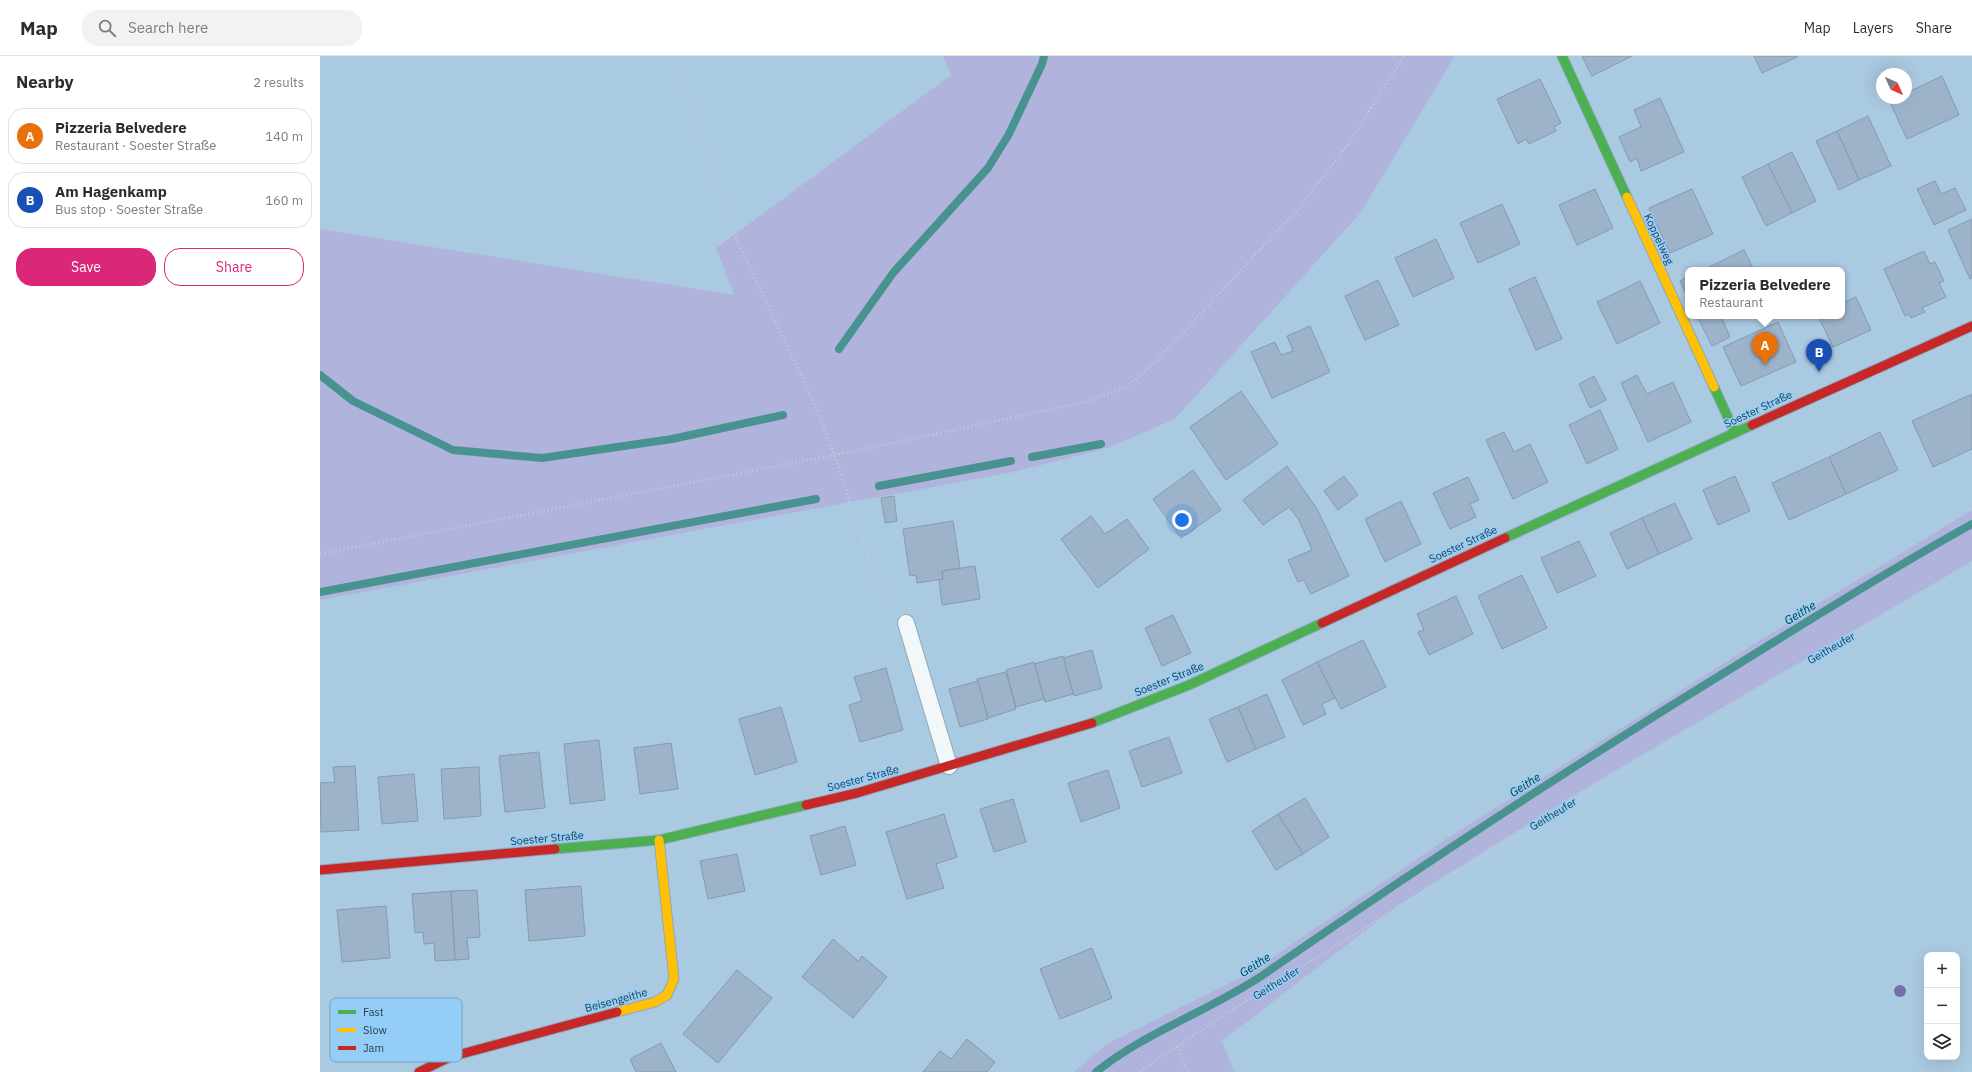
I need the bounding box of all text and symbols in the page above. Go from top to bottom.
search box [82,10,362,46]
text: Map [20,16,58,40]
icon: search [96,17,118,39]
text: Search here [128,18,208,37]
text: Map [1804,19,1831,37]
text: Layers [1853,19,1894,37]
text: Share [1916,19,1952,37]
north arrow [1876,68,1912,104]
text: Nearby [16,71,74,93]
text: 2 results [253,74,304,91]
text: Pizzeria Belvedere [55,118,187,137]
text: A [26,128,34,145]
text: 140 m [265,128,303,145]
text: Restaurant · Soester Straße [55,137,216,154]
text: Am Hagenkamp [55,182,167,201]
text: B [26,192,34,209]
text: 160 m [265,192,303,209]
text: Bus stop · Soester Straße [55,201,203,218]
street label: Koppelweg [1641,211,1677,267]
button: Save [16,248,156,286]
button: Share [164,248,304,286]
popup [1685,267,1845,319]
text: Pizzeria Belvedere [1699,275,1831,294]
text: Restaurant [1699,294,1763,311]
pin: A [1752,332,1778,365]
pin: B [1806,339,1832,372]
street label: Soester Straße [1722,387,1794,431]
your location [1172,510,1192,530]
street label: Soester Straße [1427,522,1499,566]
water label: Geithe [1781,597,1818,628]
street label: Geitheufer [1805,629,1857,667]
street label: Soester Straße [1132,659,1206,699]
street label: Soester Straße [826,762,900,794]
water label: Geithe [1506,769,1543,800]
street label: Geitheufer [1527,794,1579,834]
street label: Soester Straße [510,828,584,848]
water label: Geithe [1236,949,1273,980]
map controls [1924,952,1960,1060]
button: + [1924,952,1960,988]
street label: Geitheufer [1250,963,1302,1003]
street label: Beisengeithe [583,985,649,1015]
button: − [1924,988,1960,1024]
legend [330,998,462,1062]
text: Fast [363,1005,384,1019]
text: Slow [363,1023,387,1037]
button: layers [1924,1024,1960,1060]
text: Jam [363,1041,384,1055]

